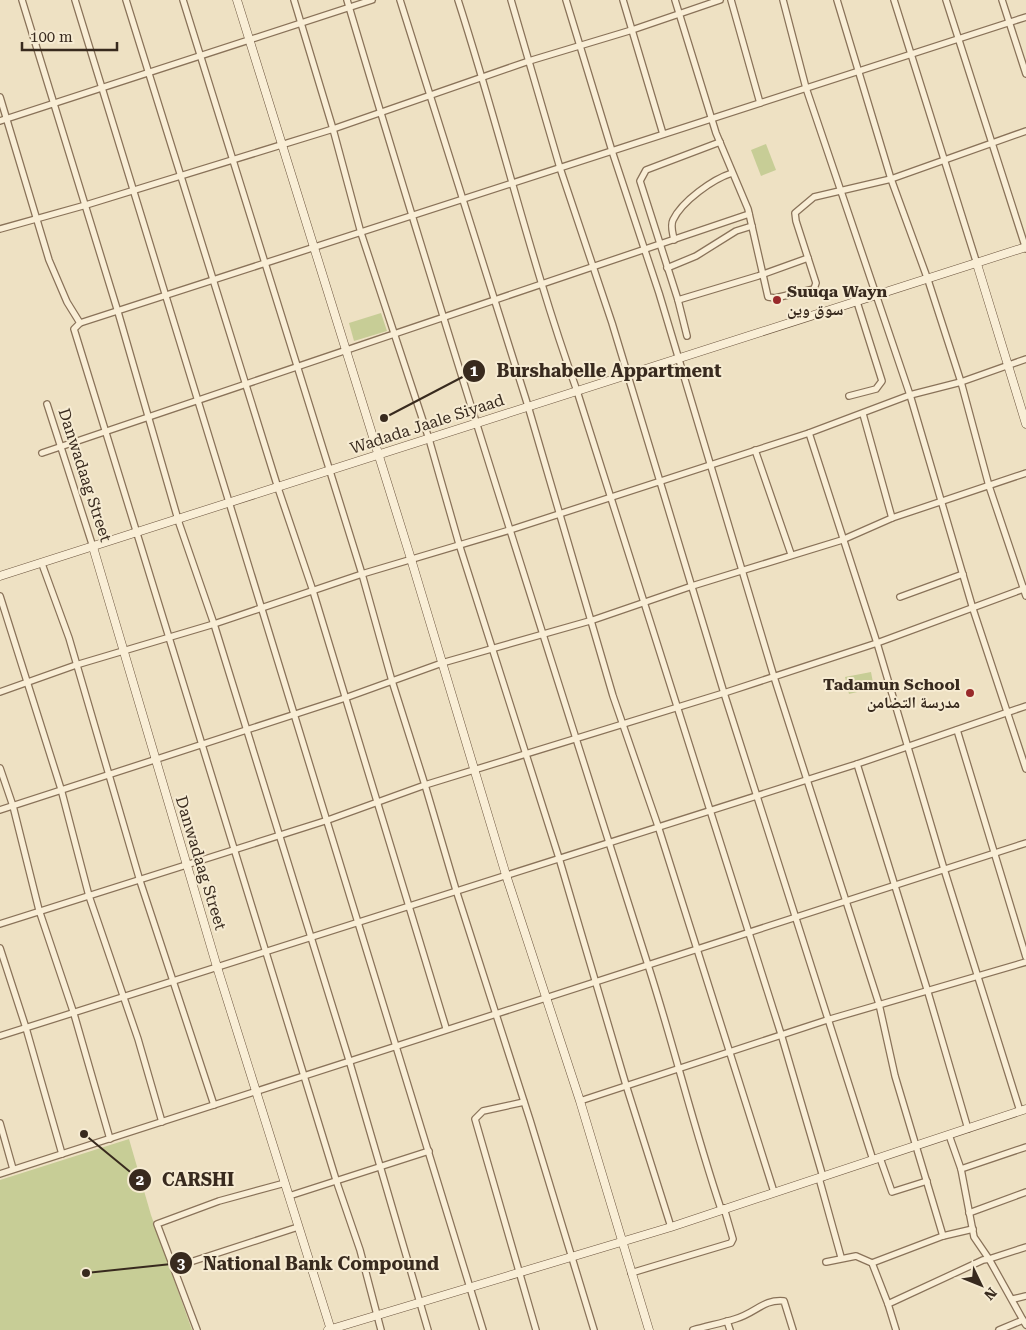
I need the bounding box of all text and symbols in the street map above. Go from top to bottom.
scale bar [22,20,118,52]
text: 100 m [30,28,73,46]
place label: Suuqa Wayn سوق وين [787,282,888,319]
marker: Suuqa Wayn سوق وين [771,294,783,306]
callout: Burshabelle Appartment [461,354,731,387]
text: Burshabelle Appartment [497,360,721,381]
text: 1 [470,362,479,380]
street label: Wadada Jaale Siyaad [348,390,506,458]
street label: Danwadaag Street [54,406,116,544]
place label: Tadamun School مدرسة التضامن [823,675,961,712]
marker: Tadamun School مدرسة التضامن [964,687,976,699]
street label: Danwadaag Street [172,794,230,932]
callout: CARSHI [127,1163,245,1196]
text: CARSHI [162,1169,234,1190]
text: 2 [136,1171,144,1189]
callout: National Bank Compound [168,1247,449,1280]
text: National Bank Compound [203,1253,439,1274]
text: 3 [177,1255,186,1273]
north arrow [956,1260,1006,1310]
text: N [981,1284,1000,1303]

